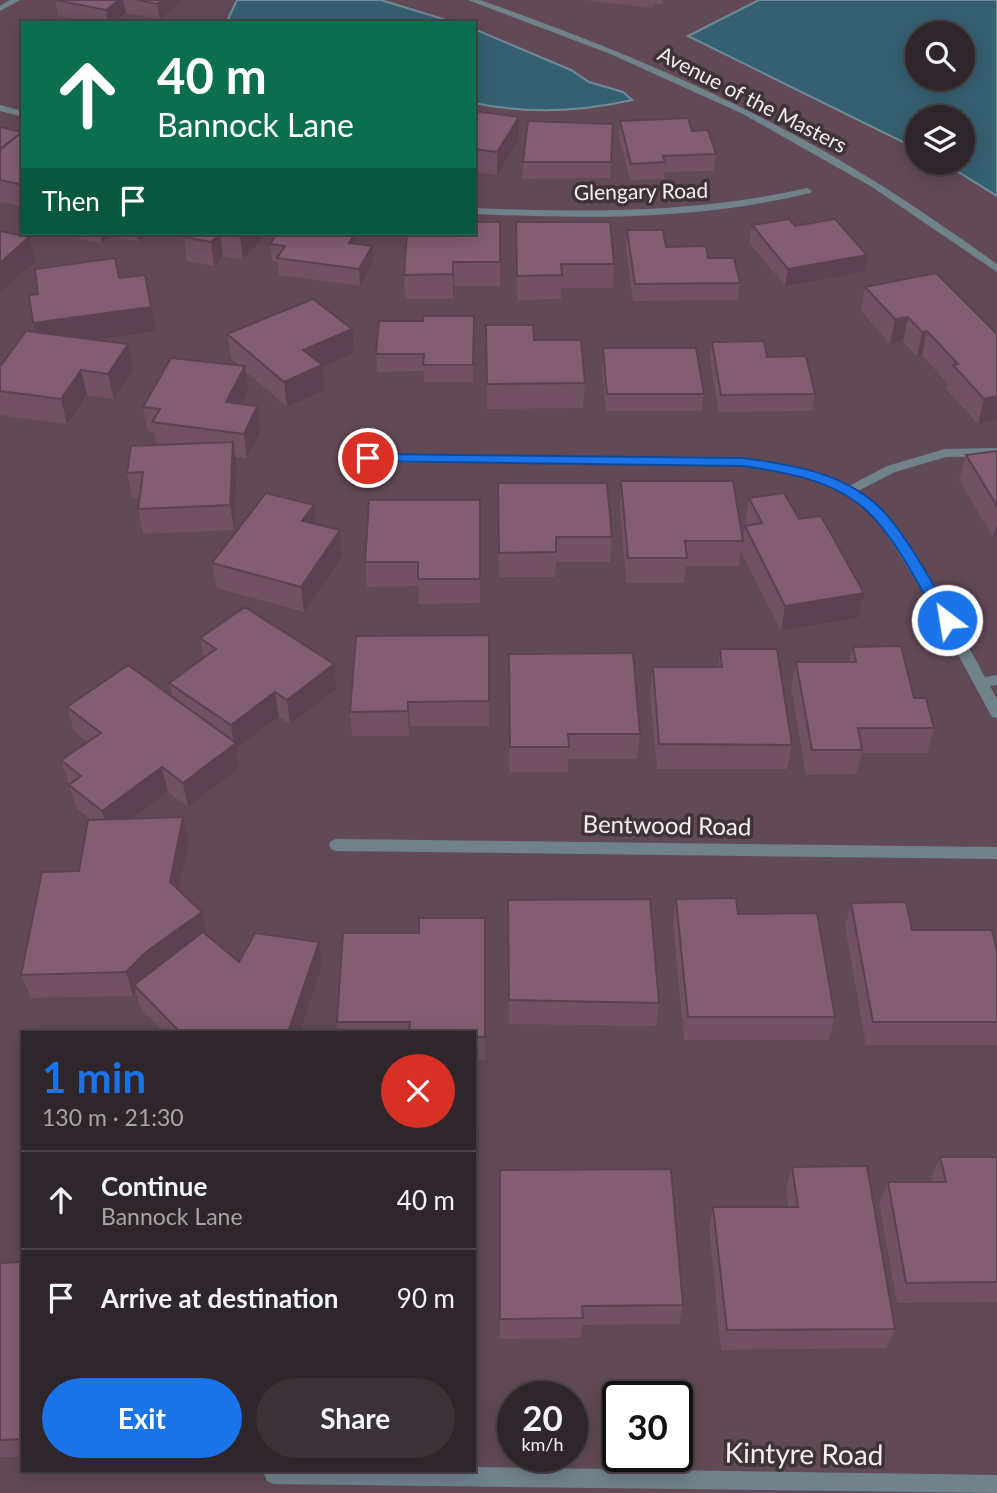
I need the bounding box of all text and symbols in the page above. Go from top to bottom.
map controls [905,21,975,175]
button: search [905,21,975,91]
street label: Avenue of the Masters [654,40,851,157]
text: 40 m [157,46,267,104]
icon: ahead [42,49,133,140]
text: Bannock Lane [157,105,354,144]
button: layers [905,105,975,175]
street label: Glengary Road [574,177,708,204]
icon: arrive [114,182,152,220]
text: Then [42,185,100,217]
pin [338,428,398,488]
icon: arrive [349,439,387,477]
position arrow [910,583,984,657]
street label: Bentwood Road [583,809,752,840]
text: 1 min [42,1052,146,1102]
button: close [381,1054,455,1128]
text: 130 m · 21:30 [42,1103,184,1131]
text: Continue [101,1170,207,1202]
icon: ahead [42,1181,80,1219]
text: 40 m [397,1184,455,1216]
text: Bannock Lane [101,1202,243,1230]
icon: arrive [42,1279,80,1317]
text: Arrive at destination [101,1282,338,1314]
text: 90 m [397,1282,455,1314]
button: Exit [42,1378,242,1458]
button: Share [256,1378,455,1458]
speed limit sign: 30 [602,1381,693,1472]
text: 20 [522,1396,563,1438]
text: km/h [521,1433,564,1455]
street label: Kintyre Road [724,1435,884,1471]

